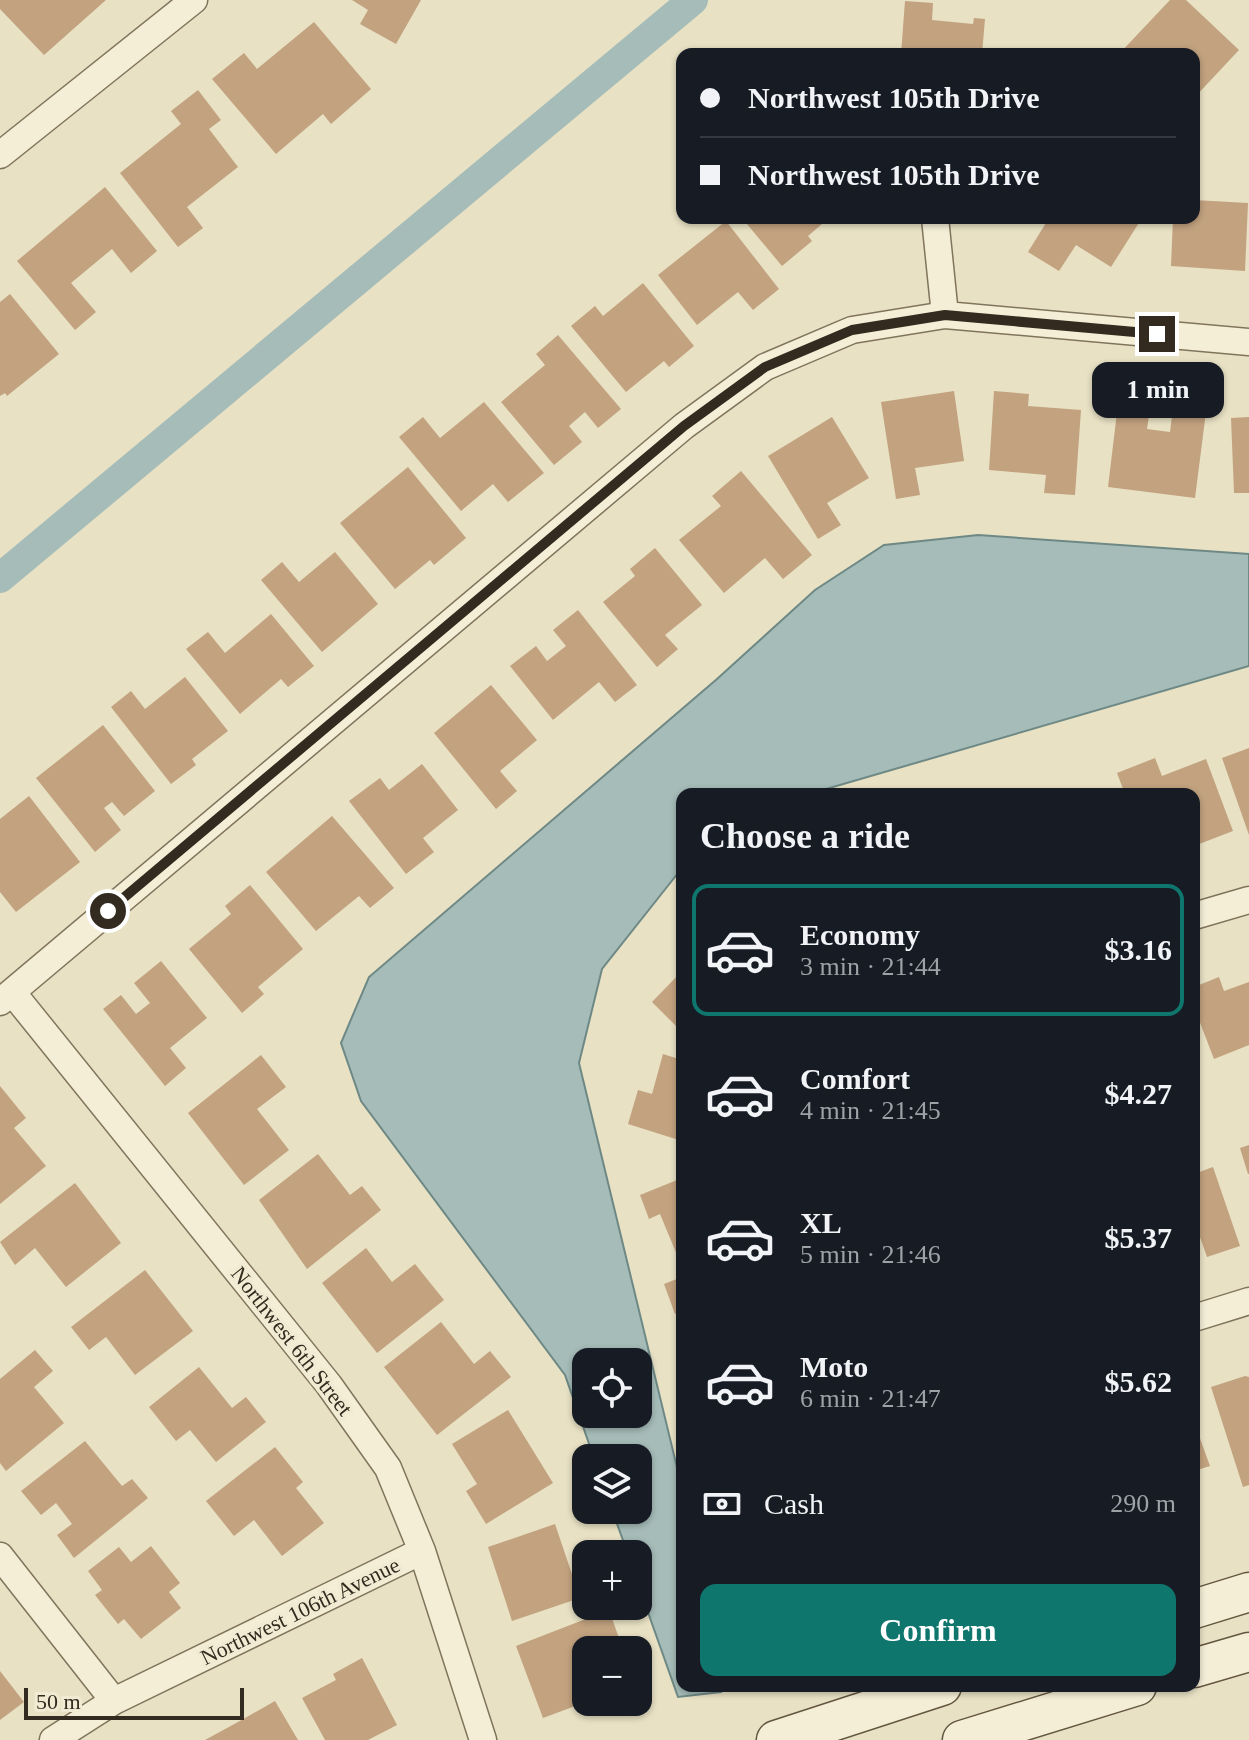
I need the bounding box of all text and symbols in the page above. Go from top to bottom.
text: Northwest 105th Drive [748,81,1040,114]
text: Northwest 105th Drive [748,158,1040,191]
route end [1139,316,1175,352]
callout: 1 min [1091,362,1223,418]
text: 1 min [1127,375,1189,404]
text: Choose a ride [700,816,910,856]
route start [90,893,126,929]
icon: car [704,914,776,986]
text: Economy [800,918,920,951]
text: $3.16 [1105,933,1172,966]
text: 3 min · 21:44 [800,952,941,981]
icon: car [704,1058,776,1130]
text: Comfort [800,1062,910,1095]
text: $4.27 [1105,1077,1172,1110]
text: 4 min · 21:45 [800,1096,941,1125]
icon: car [704,1202,776,1274]
text: XL [800,1206,842,1239]
text: $5.37 [1105,1221,1172,1254]
text: 5 min · 21:46 [800,1240,941,1269]
street label: Northwest 6th Street [226,1262,358,1420]
icon: car [704,1346,776,1418]
map controls [572,1348,652,1716]
button: locate [572,1348,652,1428]
text: Moto [800,1350,868,1383]
text: $5.62 [1105,1365,1172,1398]
text: 6 min · 21:47 [800,1384,941,1413]
button: layers [572,1444,652,1524]
icon: cash [700,1482,744,1526]
text: Cash [764,1487,824,1520]
text: 290 m [1110,1489,1176,1518]
button: + [572,1540,652,1620]
street label: Northwest 106th Avenue [196,1552,404,1670]
button: Confirm [700,1584,1176,1676]
button: − [572,1636,652,1716]
scale bar [24,1684,244,1720]
text: 50 m [36,1689,81,1714]

